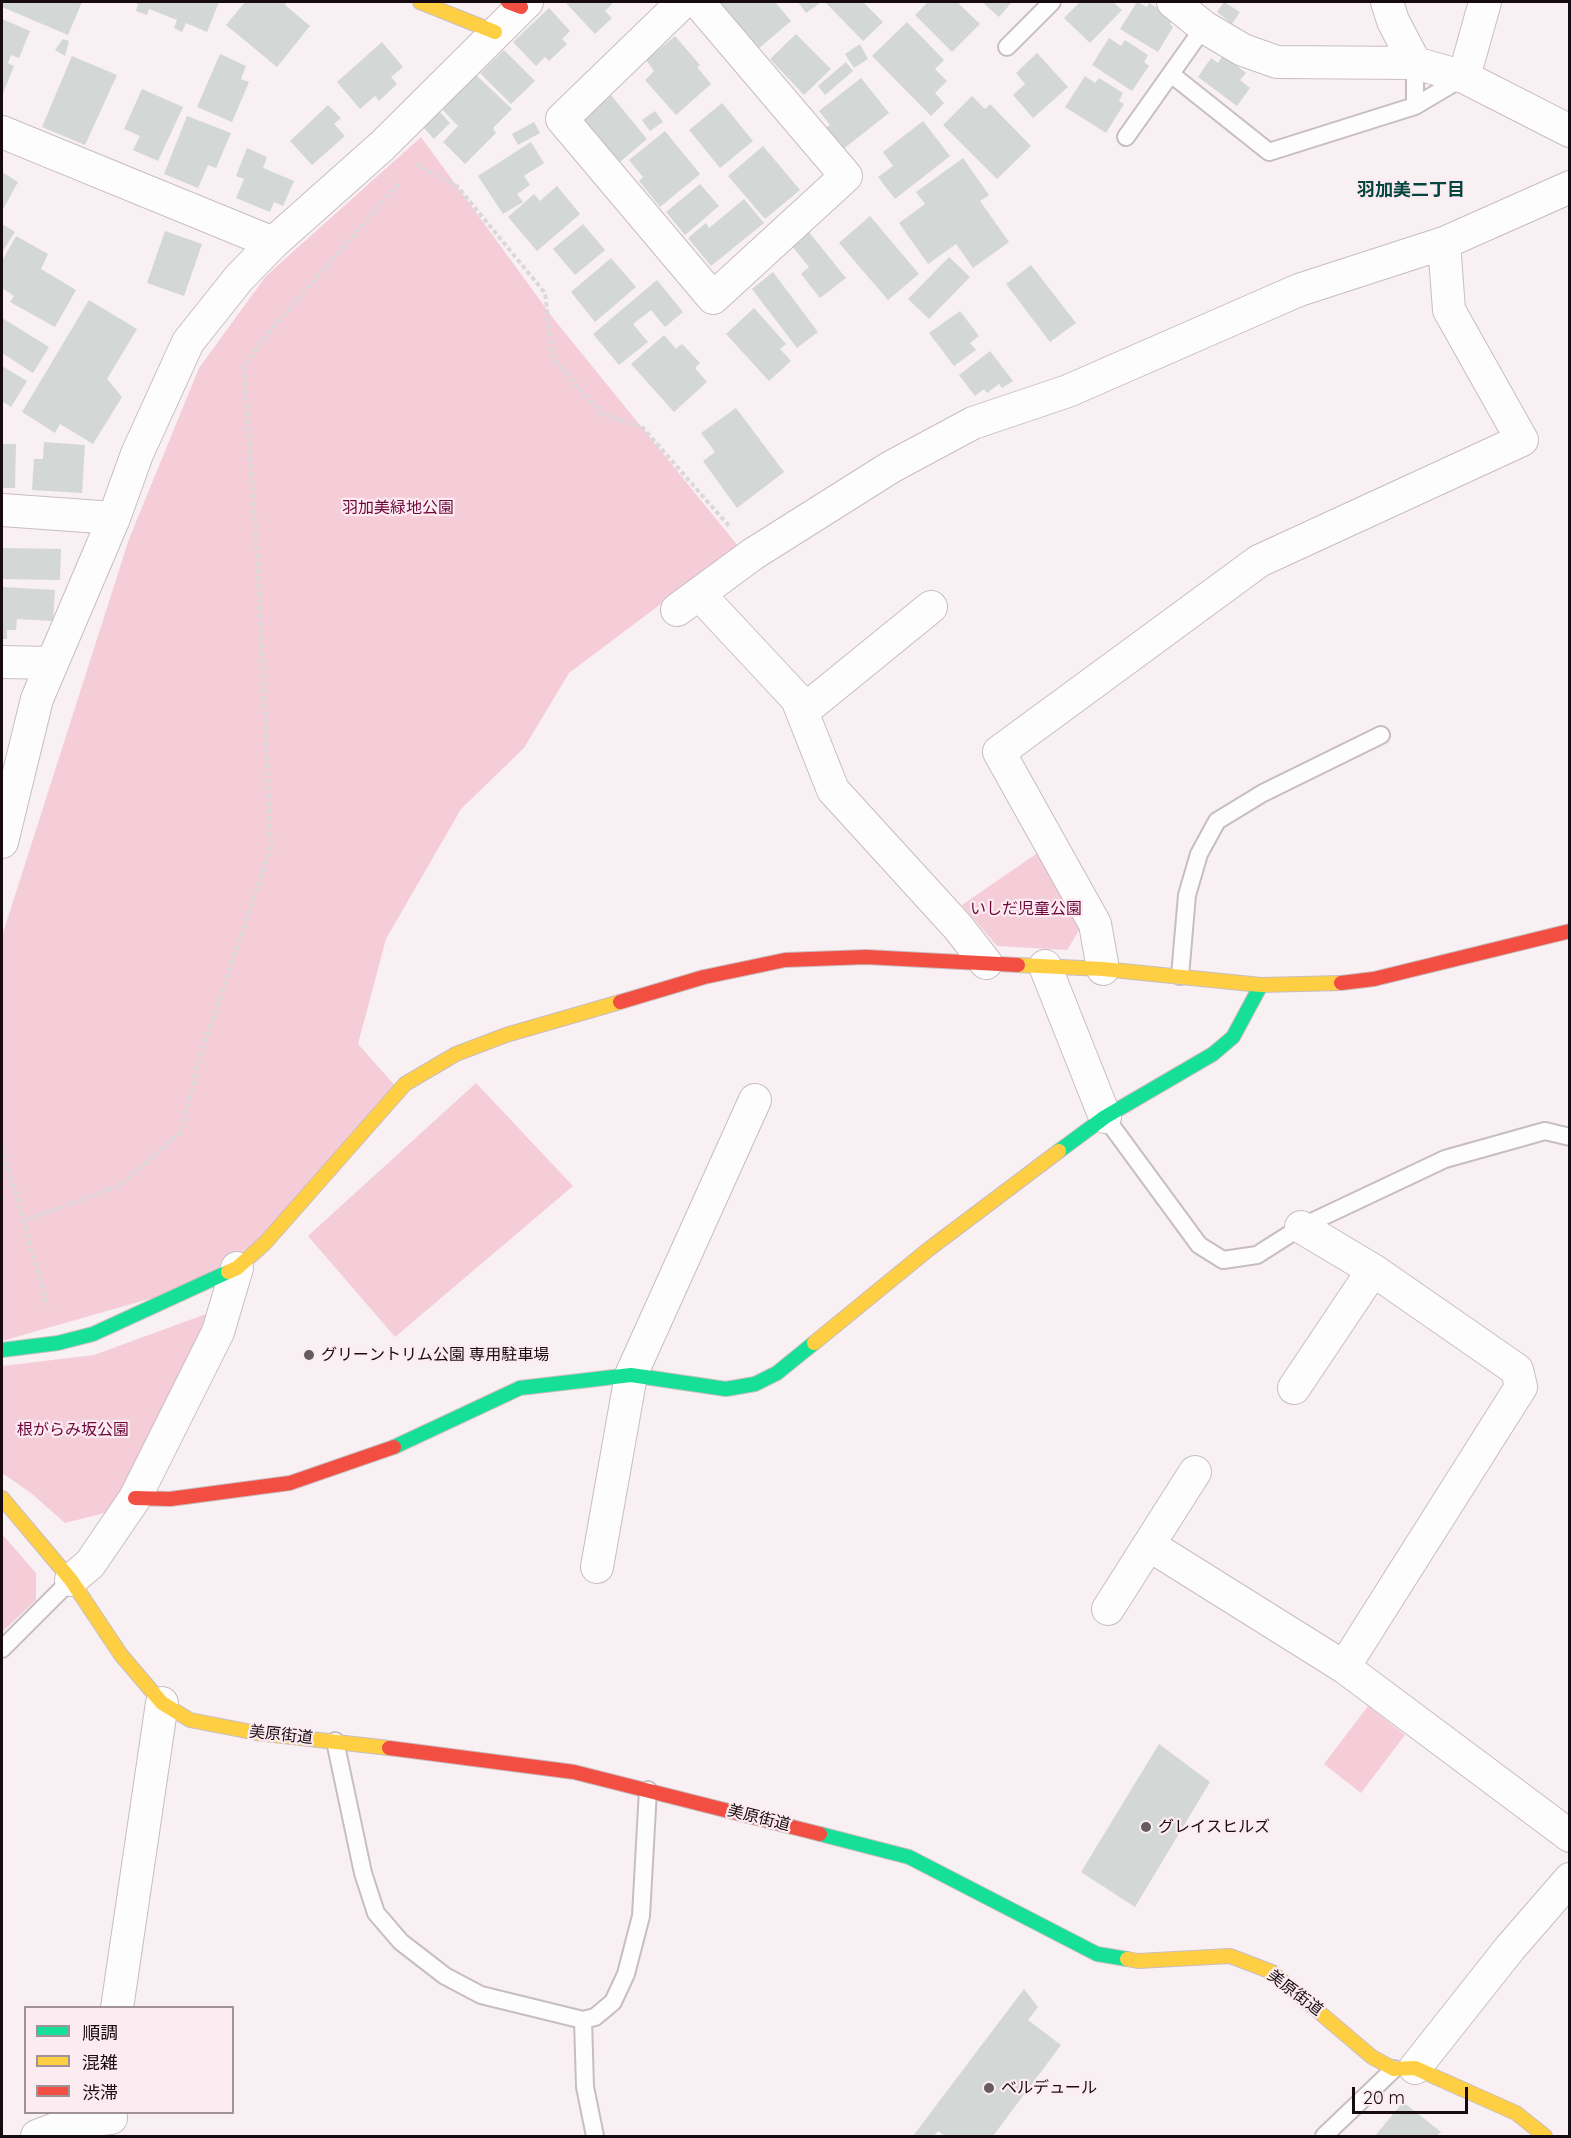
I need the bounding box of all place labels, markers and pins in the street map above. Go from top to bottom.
place label: グリーントリム公園 専用駐車場 [321,1345,549,1365]
marker: グリーントリム公園 専用駐車場 [302,1348,316,1362]
place label: グレイスヒルズ [1158,1817,1270,1837]
marker: グレイスヒルズ [1139,1820,1153,1834]
place label: ベルデュール [1001,2078,1097,2098]
marker: ベルデュール [982,2081,996,2095]

